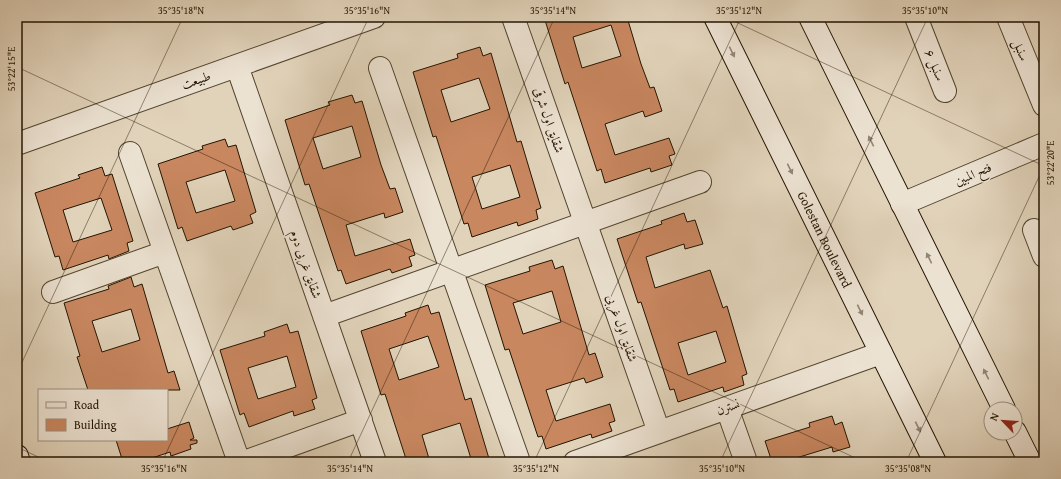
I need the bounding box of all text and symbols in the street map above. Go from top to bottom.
text: 35°35'18"N [158,3,204,18]
text: 35°35'16"N [344,3,390,18]
text: 35°35'14"N [530,3,576,18]
text: 35°35'12"N [716,3,762,18]
text: 35°35'10"N [902,3,948,18]
street label: سنبل [1008,36,1034,64]
one-way arrow [729,46,735,58]
street label: سنبل ۶ [920,46,950,84]
text: 53°22'15"E [4,47,19,91]
street label: طبیعت [179,66,213,94]
street label: شقایق اول شرقی [529,85,569,155]
one-way arrow [868,135,874,147]
text: 53°22'20"E [1043,141,1058,185]
street label: فتح المبین [951,158,995,192]
one-way arrow [787,163,793,174]
street label: Golestan Boulevard [793,188,857,291]
street label: شقایق غربی دوم [284,227,327,301]
one-way arrow [926,252,932,263]
street label: شقایق اول غربی [602,292,642,364]
one-way arrow [857,304,863,316]
one-way arrow [983,368,989,380]
legend [38,389,168,441]
street label: نسترن [714,394,743,420]
text: Road [74,396,100,413]
north arrow [983,401,1023,441]
text: N [985,409,1003,423]
text: Building [74,416,117,433]
one-way arrow [914,421,921,432]
text: 35°35'16"N [141,461,187,476]
text: 35°35'14"N [327,461,373,476]
text: 35°35'12"N [513,461,559,476]
text: 35°35'10"N [699,461,745,476]
text: 35°35'08"N [885,461,931,476]

